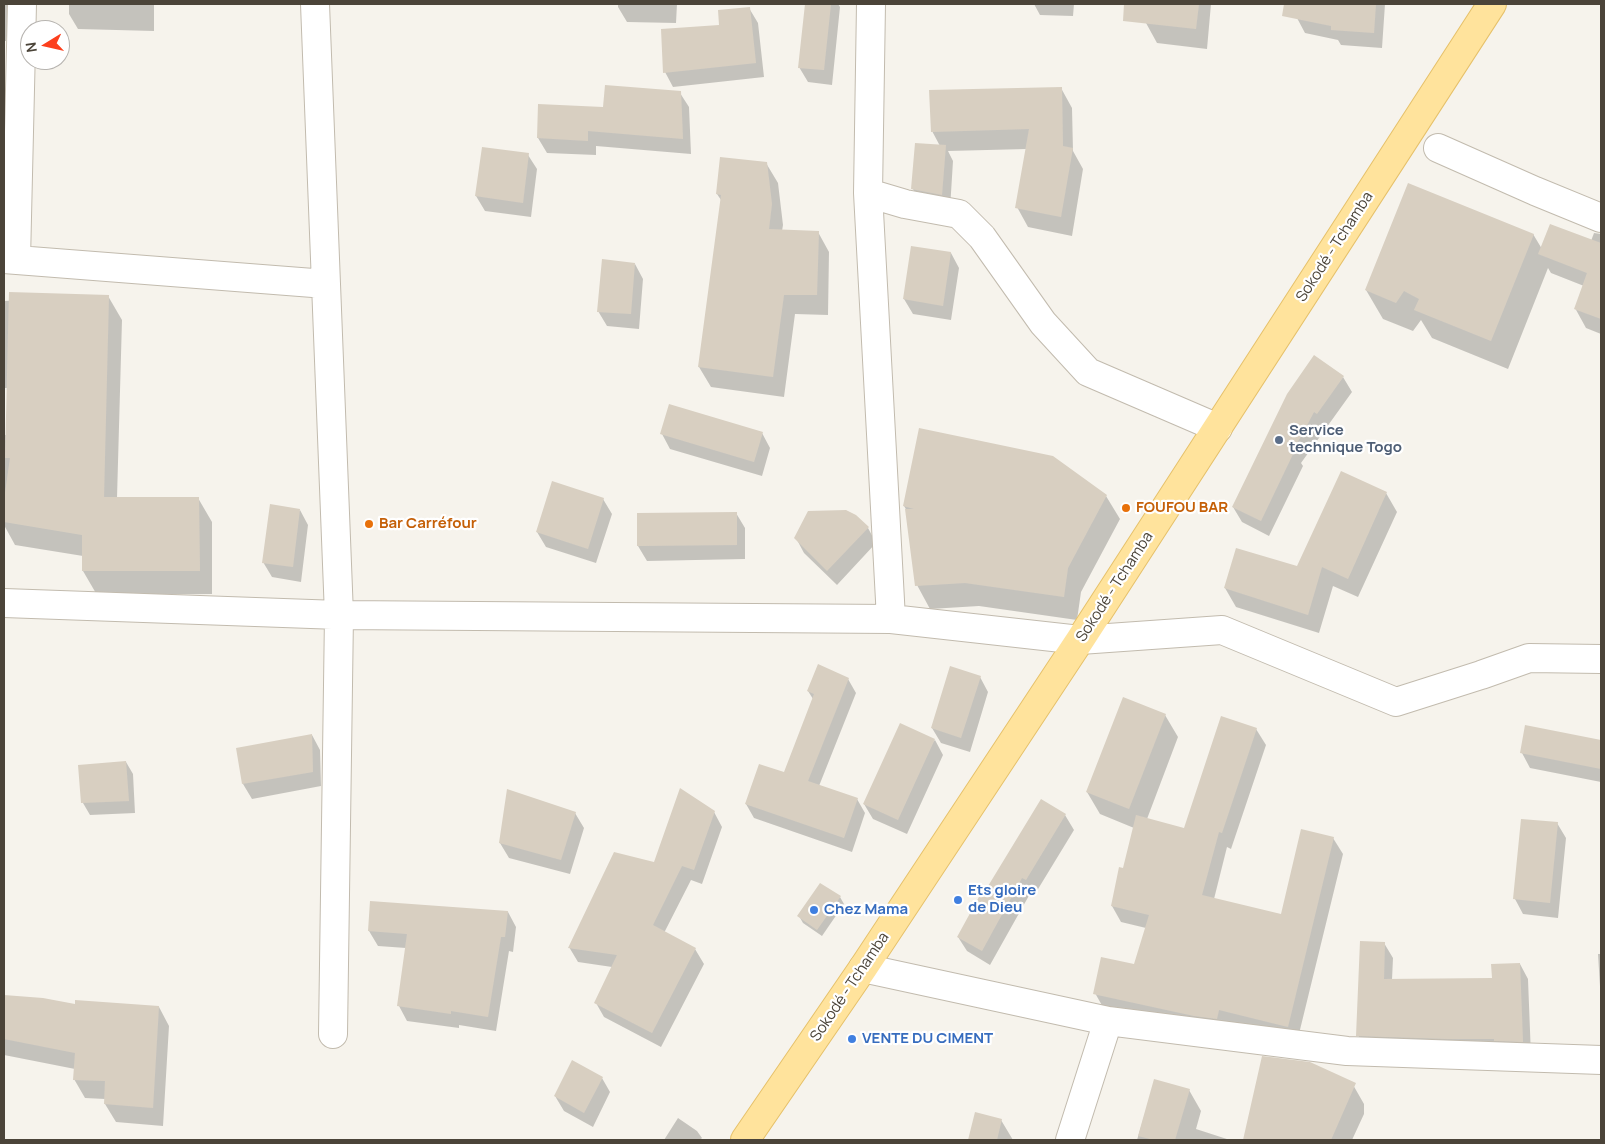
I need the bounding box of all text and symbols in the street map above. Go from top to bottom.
north arrow [20,20,70,70]
text: N [21,41,41,54]
street label: Sokodé - Tchamba [1293,189,1377,305]
place label: Service technique Togo [1289,422,1402,457]
marker: Service technique Togo [1273,434,1285,446]
place label: FOUFOU BAR [1136,499,1228,517]
marker: FOUFOU BAR [1120,502,1132,514]
place label: Bar Carréfour [379,515,477,533]
marker: Bar Carréfour [363,518,375,530]
street label: Sokodé - Tchamba [1073,529,1157,645]
place label: Ets gloire de Dieu [968,882,1036,917]
marker: Ets gloire de Dieu [952,894,964,906]
place label: Chez Mama [824,901,908,919]
marker: Chez Mama [808,904,820,916]
street label: Sokodé - Tchamba [807,929,893,1045]
place label: VENTE DU CIMENT [862,1030,993,1048]
marker: VENTE DU CIMENT [846,1033,858,1045]

